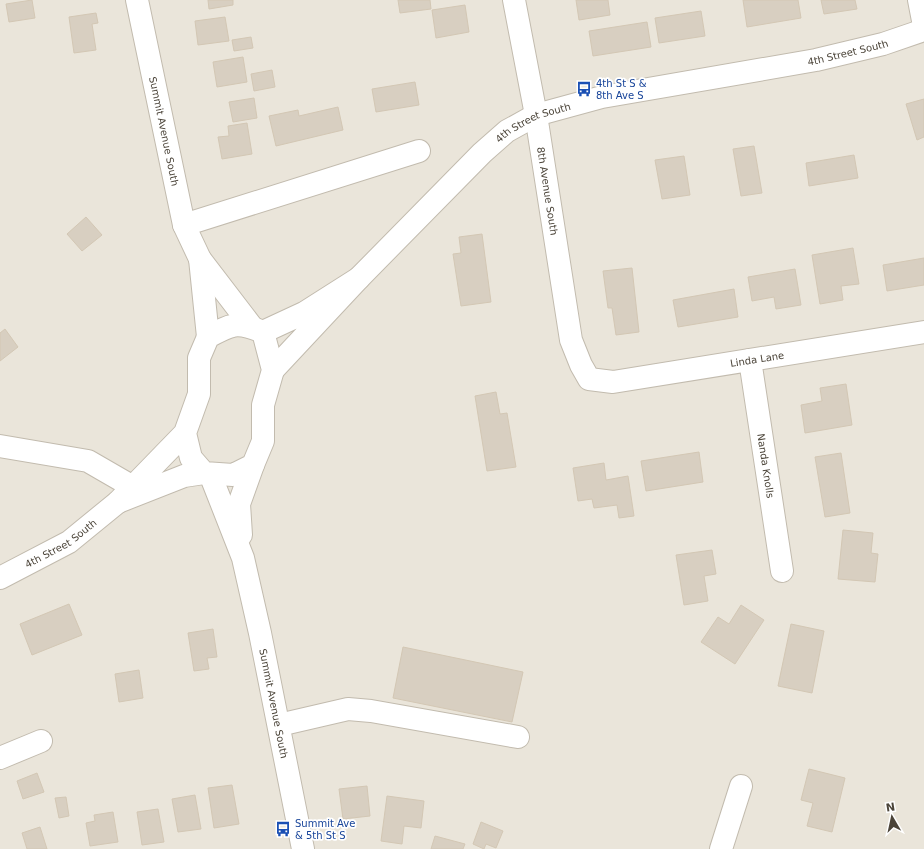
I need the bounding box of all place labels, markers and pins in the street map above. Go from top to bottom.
place label: 4th St S & 8th Ave S [596,78,647,101]
bus stop icon: 4th St S & 8th Ave S [575,80,593,98]
place label: Summit Ave & 5th St S [295,818,355,841]
bus stop icon: Summit Ave & 5th St S [274,820,292,838]

